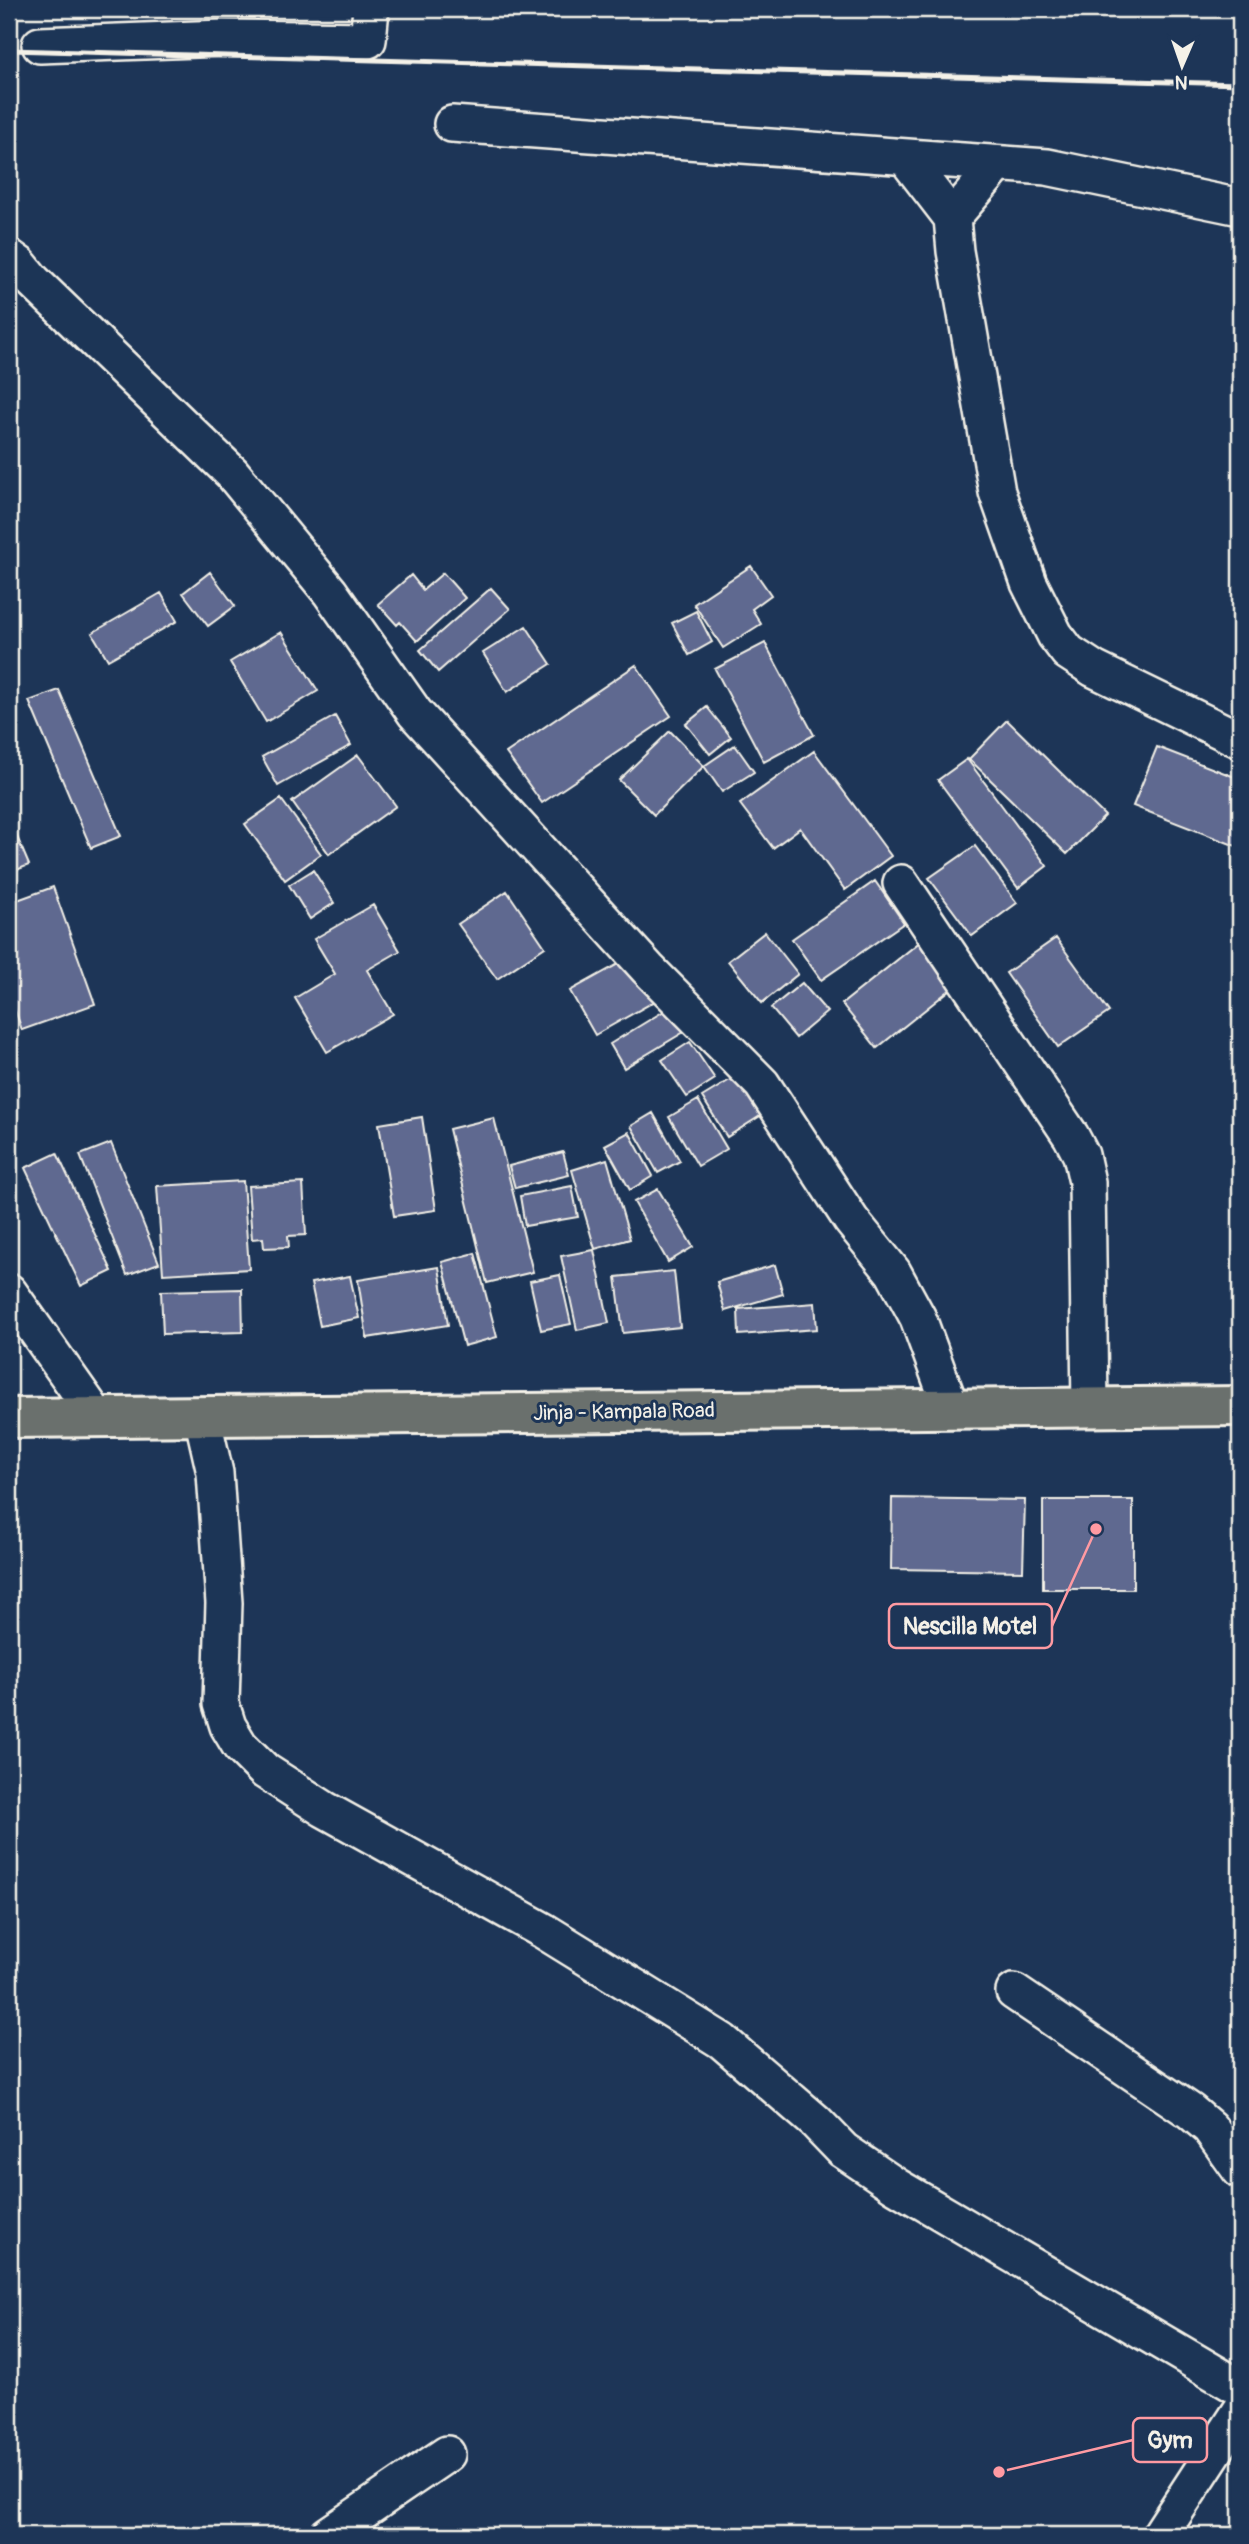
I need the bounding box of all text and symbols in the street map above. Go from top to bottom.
north arrow [1148,32,1218,102]
text: N [1174,70,1188,94]
street label: Jinja - Kampala Road [533,1397,715,1427]
callout: Nescilla Motel [889,1604,1052,1648]
text: Nescilla Motel [903,1612,1037,1641]
callout: Gym [1133,2418,1207,2462]
text: Gym [1147,2426,1193,2455]

